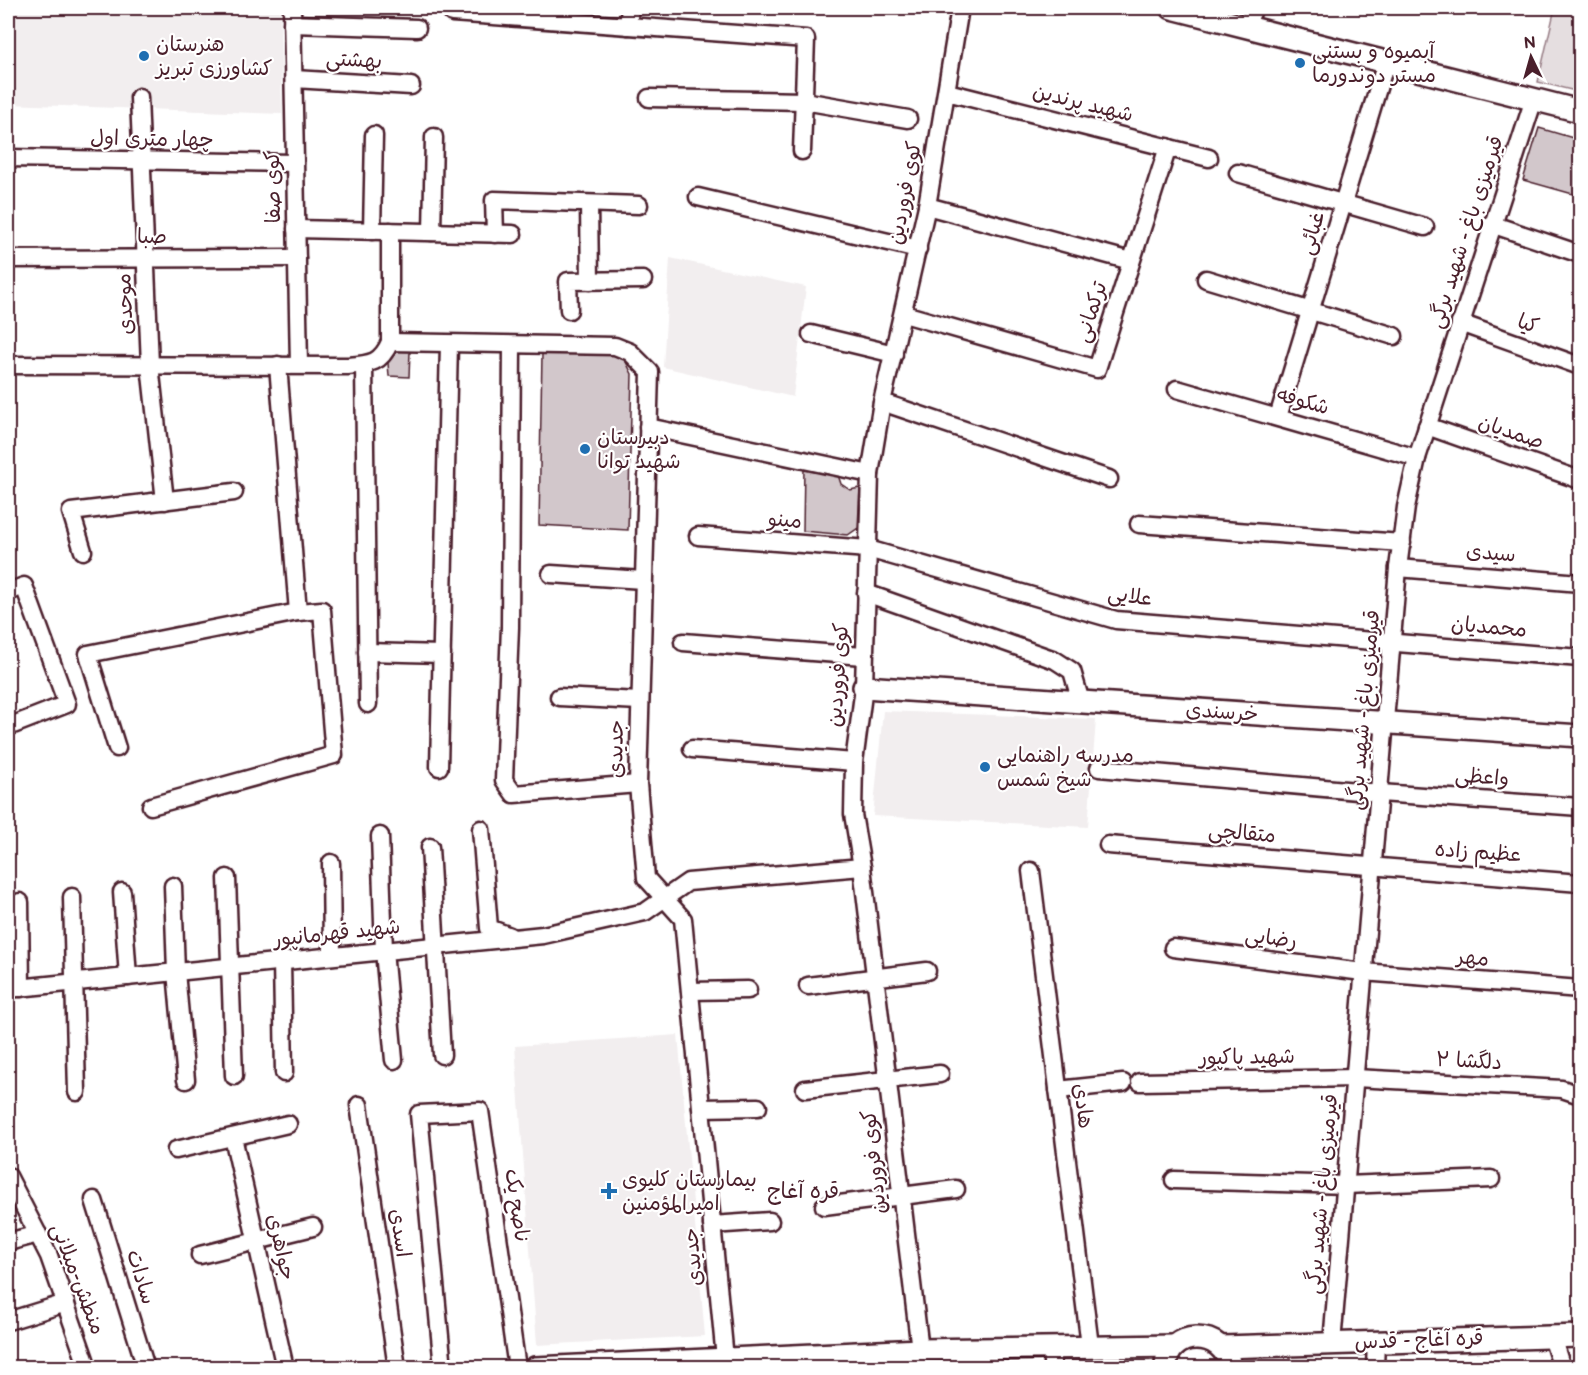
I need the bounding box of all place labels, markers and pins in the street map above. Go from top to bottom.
place label: هنرستان کشاورزی تبریز [154,32,273,81]
place label: آبمیوه و بستنی مستر دوندورما [1312,39,1436,89]
marker: هنرستان کشاورزی تبریز [137,49,151,63]
marker: آبمیوه و بستنی مستر دوندورما [1293,56,1307,70]
place label: دبیرستان شهید توانا [597,425,681,474]
marker: دبیرستان شهید توانا [578,442,592,456]
place label: مدرسه راهنمایی شیخ شمس [997,743,1134,793]
marker: مدرسه راهنمایی شیخ شمس [978,760,992,774]
place label: بیمارستان کلیوی امیرالمؤمنین [622,1167,757,1216]
marker: بیمارستان کلیوی امیرالمؤمنین [600,1182,618,1200]

